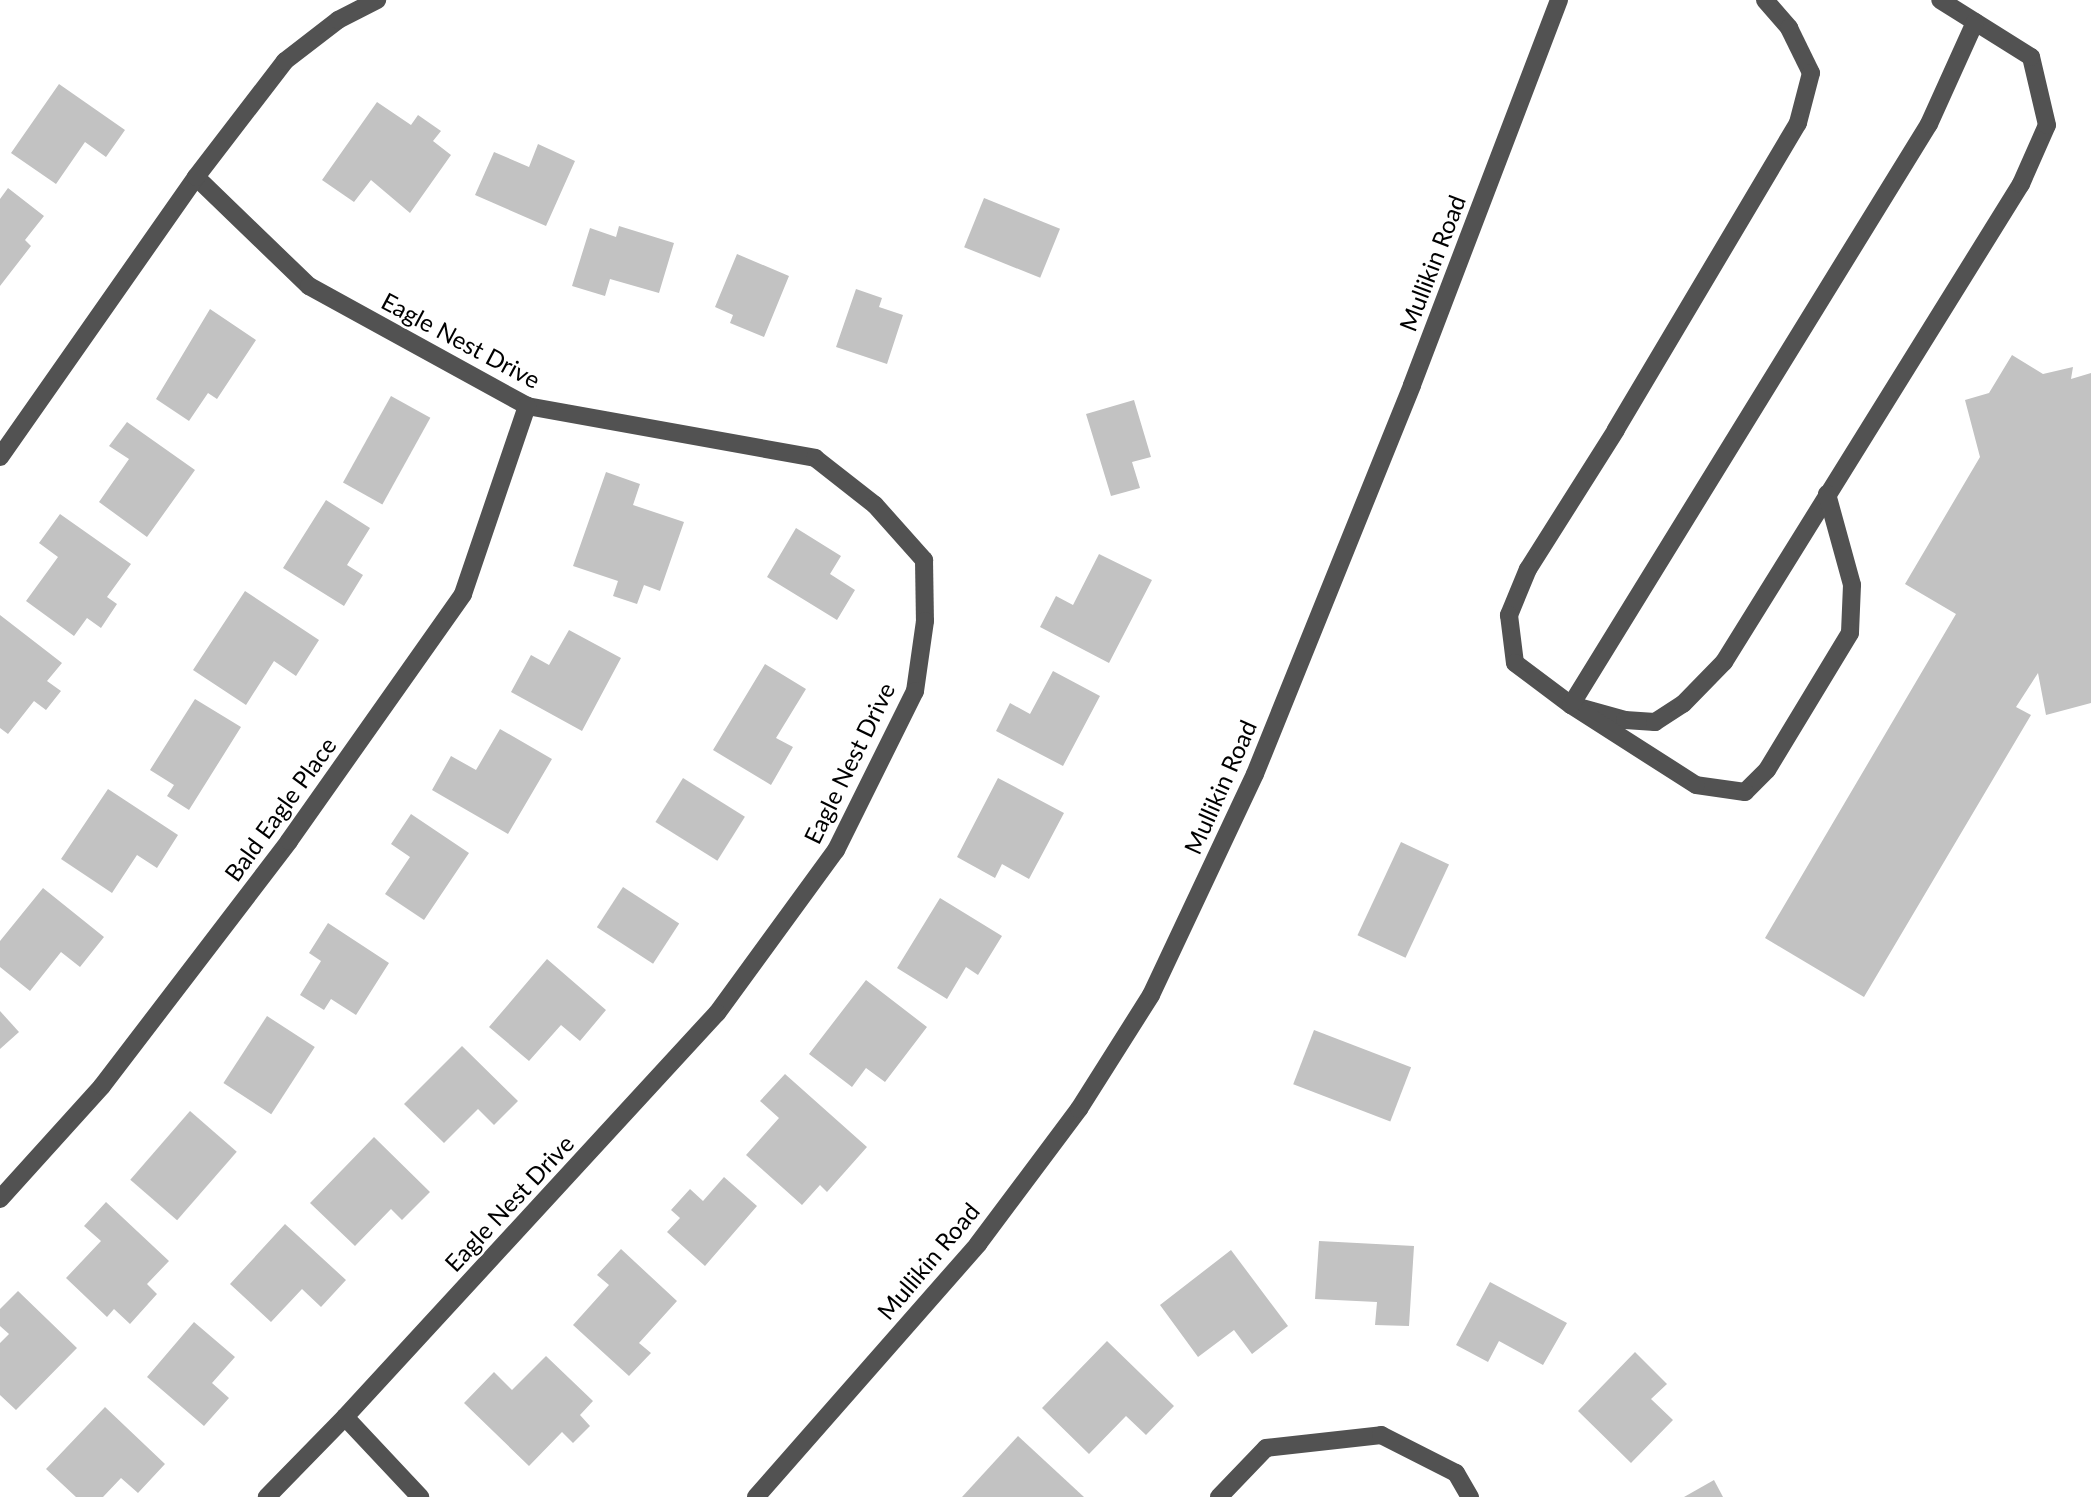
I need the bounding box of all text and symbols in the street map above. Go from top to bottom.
street label: Mullikin Road [1393,191,1471,335]
street label: Eagle Nest Drive [377,286,545,394]
street label: Eagle Nest Drive [798,678,900,848]
street label: Mullikin Road [1178,716,1262,858]
street label: Bald Eagle Place [218,731,342,887]
street label: Eagle Nest Drive [439,1129,579,1277]
street label: Mullikin Road [871,1197,985,1325]

